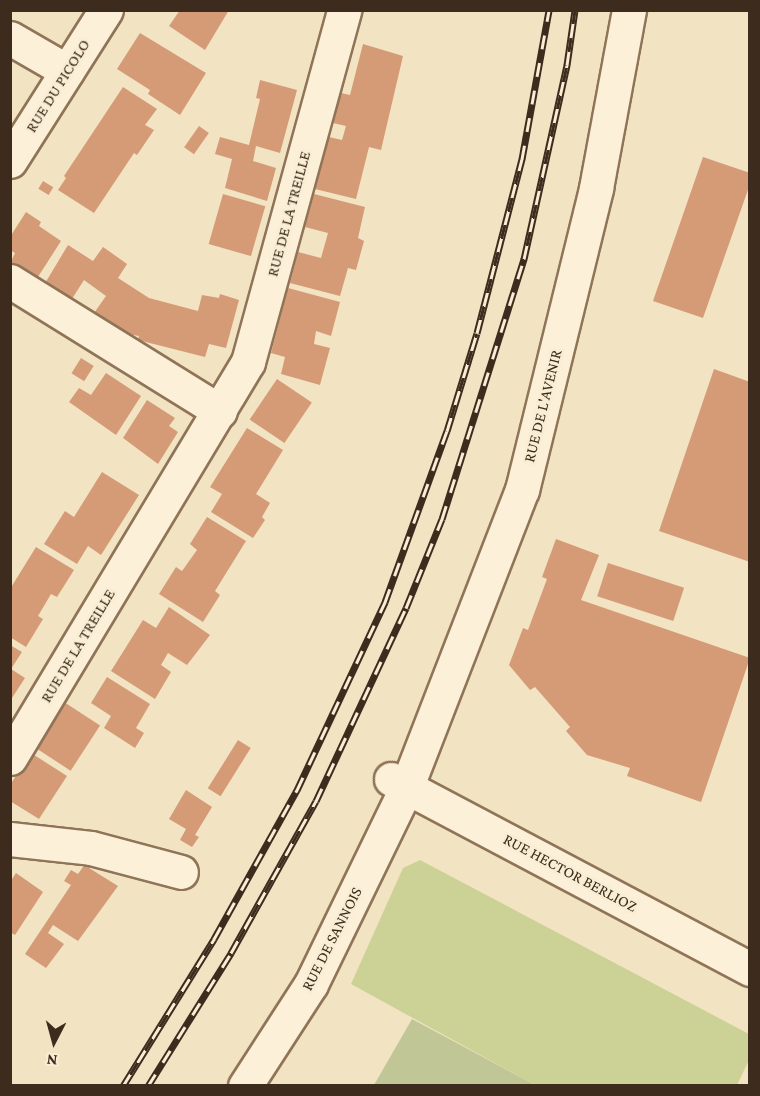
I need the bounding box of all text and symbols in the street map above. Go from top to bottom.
street label: RUE DU PICOLO [22,36,94,136]
street label: RUE DE LA TREILLE [263,149,315,279]
street label: RUE DE L'AVENIR [520,348,566,464]
street label: RUE DE LA TREILLE [37,586,119,706]
street label: RUE HECTOR BERLIOZ [500,830,640,916]
street label: RUE DE SANNOIS [298,884,366,994]
north arrow [24,1012,84,1072]
text: N [46,1051,58,1069]

